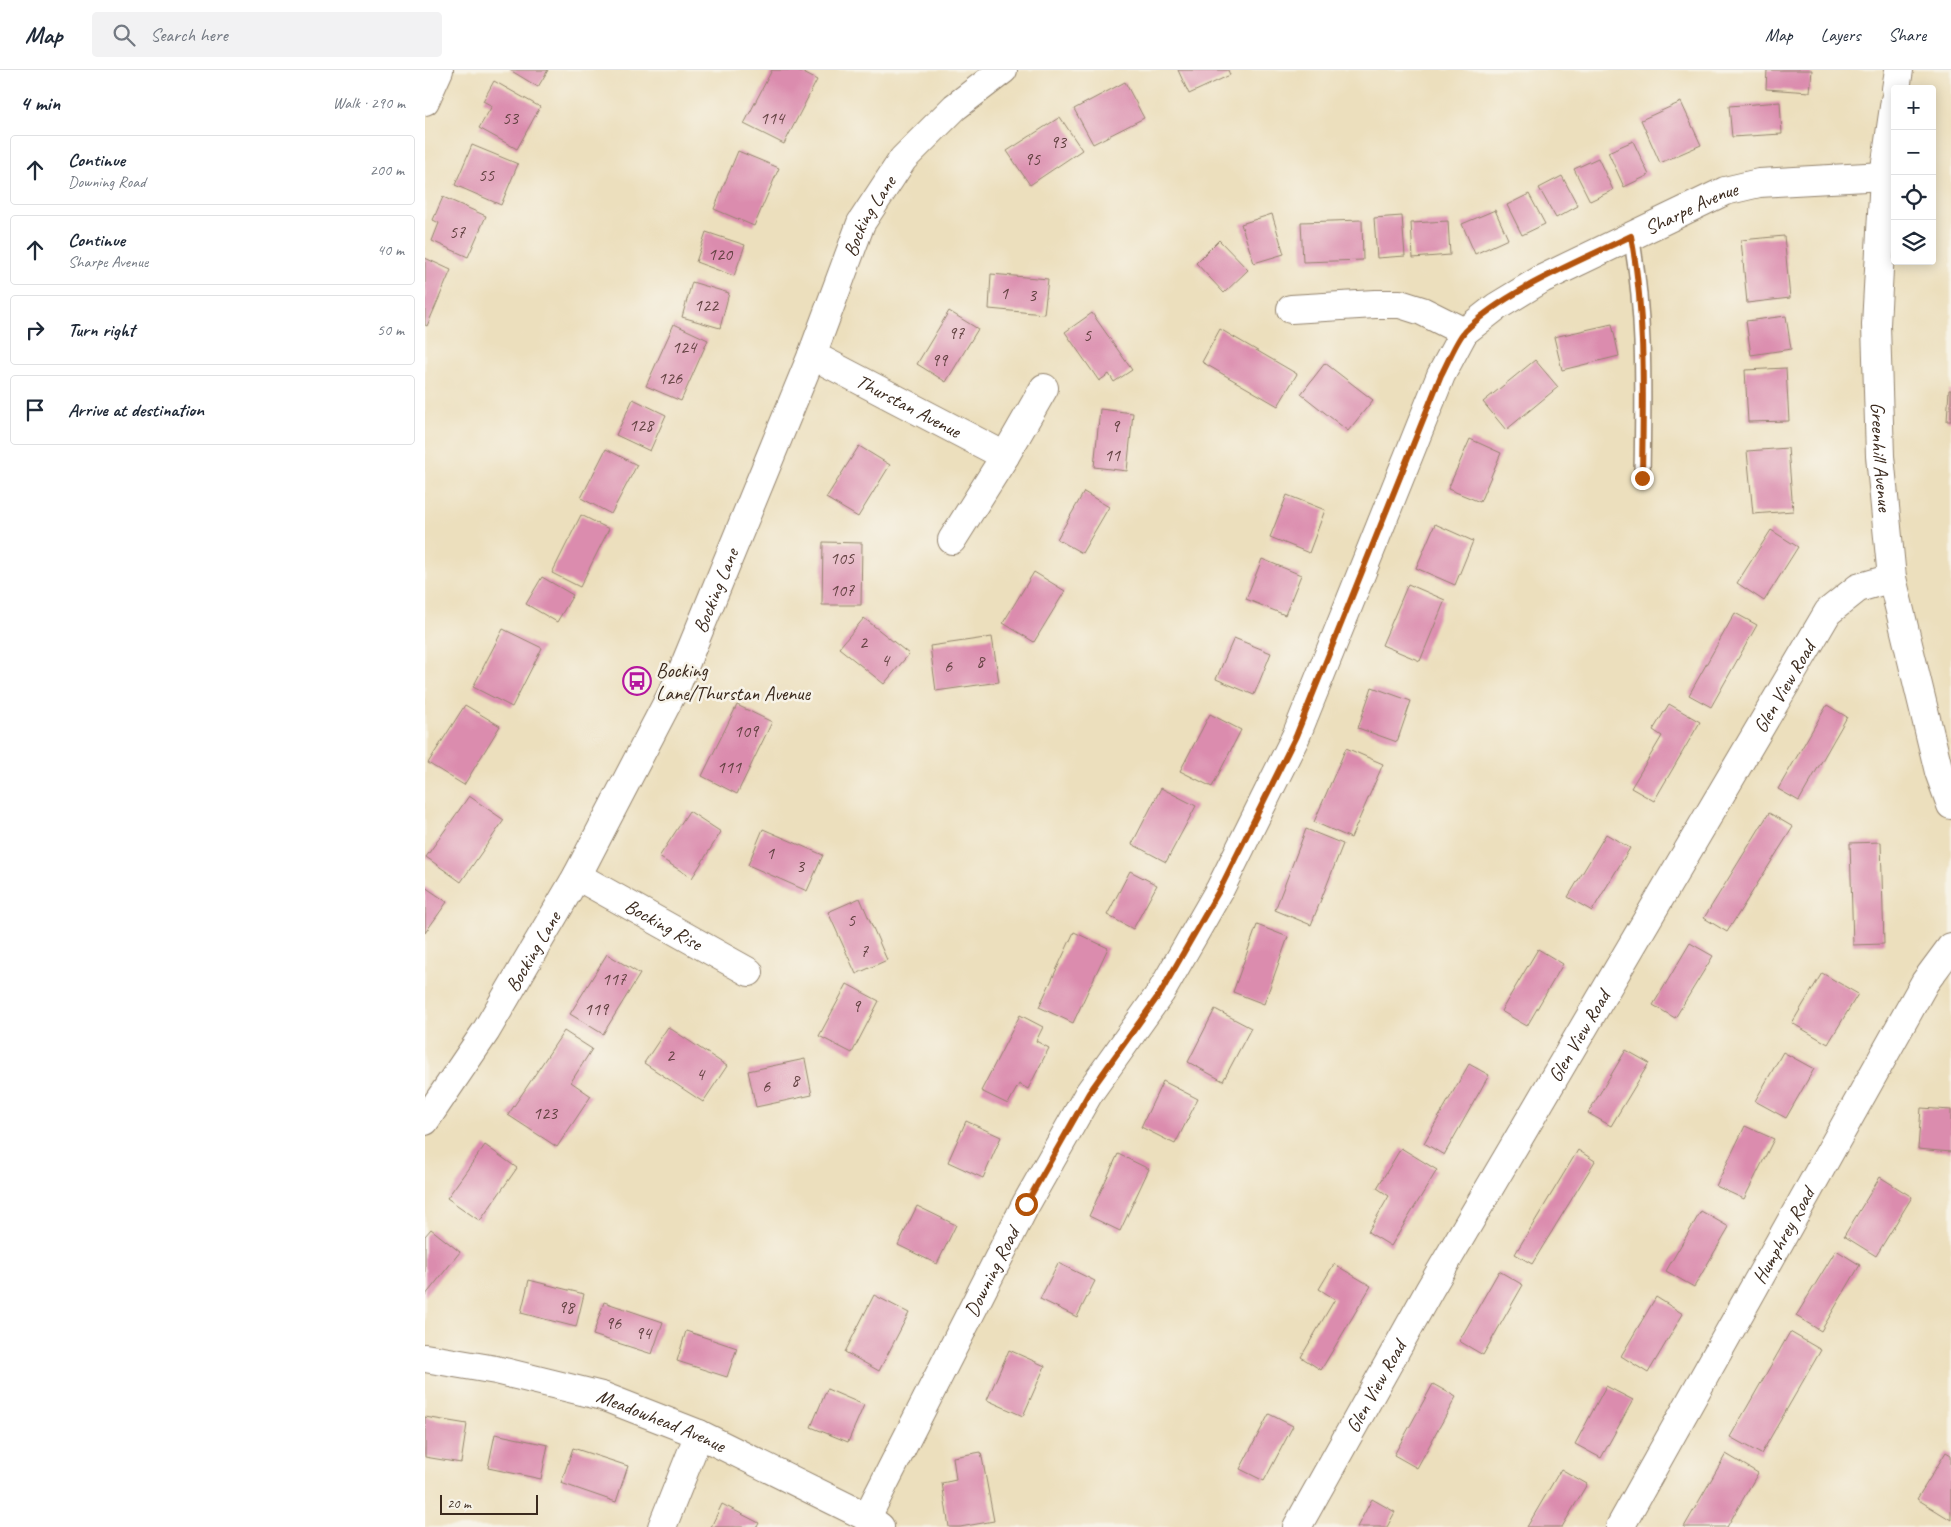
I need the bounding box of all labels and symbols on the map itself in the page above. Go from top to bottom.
house number: 53 [502,107,520,129]
house number: 114 [760,107,786,129]
house number: 93 [1050,131,1068,153]
house number: 95 [1024,148,1041,170]
house number: 55 [478,164,495,186]
street label: Bocking Lane [838,170,902,260]
street label: Sharpe Avenue [1641,176,1742,241]
house number: 57 [449,221,466,243]
house number: 120 [708,243,734,265]
house number: 1 [1000,282,1009,304]
house number: 3 [1028,284,1038,306]
house number: 122 [694,294,720,316]
house number: 97 [948,322,965,344]
house number: 5 [1083,324,1092,346]
house number: 124 [672,336,698,358]
house number: 99 [931,349,949,371]
house number: 126 [658,367,683,389]
street label: Thurstan Avenue [852,368,966,444]
street label: Greenhill Avenue [1865,402,1898,514]
house number: 128 [629,414,655,436]
house number: 9 [1111,415,1121,437]
house number: 11 [1104,444,1121,466]
route end [1631,467,1654,490]
street label: Bocking Lane [687,543,745,637]
house number: 105 [830,547,855,569]
house number: 107 [830,579,855,601]
house number: 2 [859,631,869,653]
street label: Glen View Road [1748,634,1822,737]
house number: 4 [881,649,891,671]
house number: 8 [976,650,986,672]
house number: 6 [944,655,953,677]
place label: Bocking Lane/Thurstan Avenue [656,658,811,706]
bus stop icon: Bocking Lane/Thurstan Avenue [622,666,652,696]
house number: 109 [734,720,760,742]
house number: 111 [717,756,742,778]
house number: 1 [766,842,775,864]
house number: 3 [796,855,806,877]
street label: Bocking Rise [620,893,707,957]
street label: Bocking Lane [500,906,567,996]
house number: 5 [847,909,856,931]
house number: 7 [860,940,869,962]
house number: 117 [602,968,627,990]
street label: Glen View Road [1543,984,1617,1087]
house number: 9 [852,995,862,1017]
house number: 119 [584,998,610,1020]
house number: 2 [666,1044,676,1066]
house number: 4 [696,1063,706,1085]
house number: 8 [791,1069,801,1091]
house number: 6 [762,1075,771,1097]
house number: 123 [533,1102,559,1124]
street label: Humphrey Road [1747,1181,1822,1288]
route start [1015,1193,1038,1216]
street label: Downing Road [959,1220,1027,1321]
house number: 98 [558,1296,576,1318]
house number: 96 [605,1312,622,1334]
house number: 94 [635,1322,653,1344]
street label: Glen View Road [1340,1333,1413,1437]
street label: Meadowhead Avenue [593,1383,731,1459]
scale bar [440,1492,537,1515]

